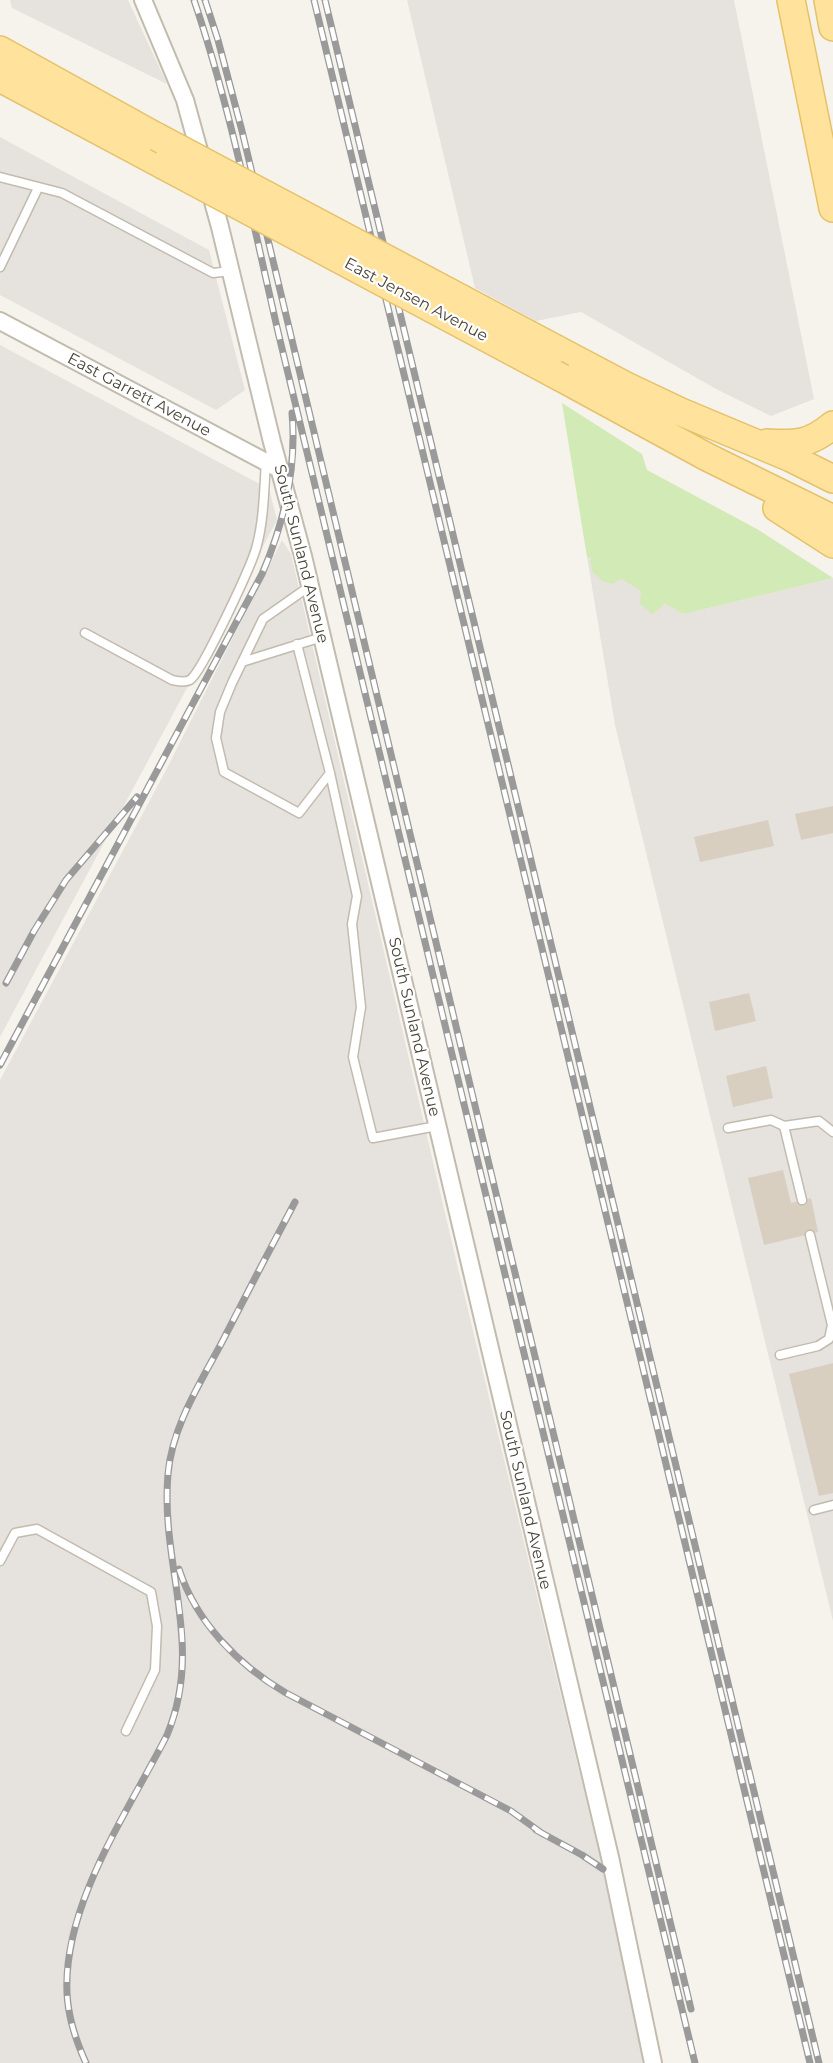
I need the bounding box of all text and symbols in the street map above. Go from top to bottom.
street label: East Jensen Avenue [341,254,491,346]
street label: East Garrett Avenue [64,349,214,441]
street label: South Sunland Avenue [269,463,333,645]
street label: South Sunland Avenue [384,935,444,1119]
street label: South Sunland Avenue [495,1408,555,1592]

